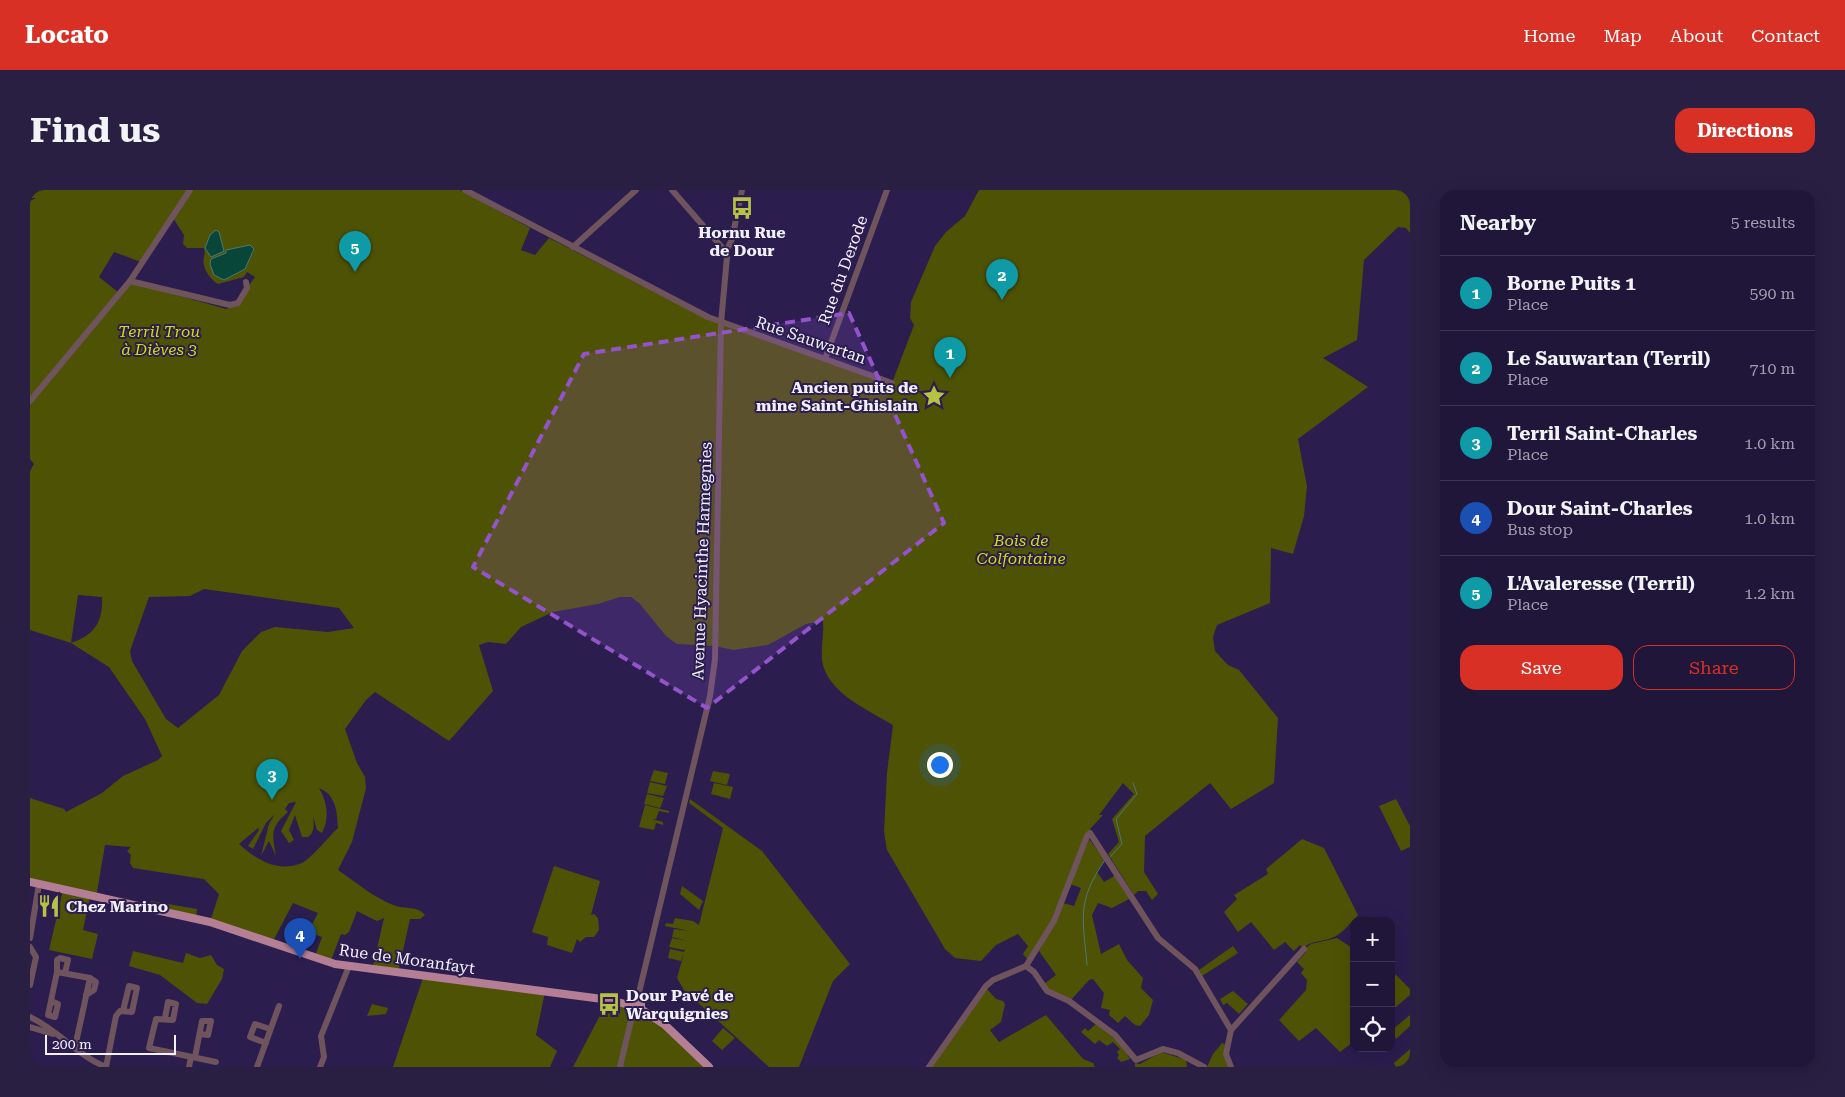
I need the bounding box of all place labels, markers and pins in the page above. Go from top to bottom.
bus stop icon: Hornu Rue de Dour [729,195,755,221]
place label: Hornu Rue de Dour [698,223,786,260]
pin: 5 [339,231,371,272]
pin: 2 [986,259,1018,300]
pin: 1 [934,337,966,378]
place label: Ancien puits de mine Saint-Ghislain [756,378,918,415]
place icon: Ancien puits de mine Saint-Ghislain [921,383,947,409]
pin: 3 [256,759,288,800]
restaurant icon: Chez Marino [36,893,62,919]
place label: Chez Marino [66,897,168,916]
pin: 4 [284,918,316,959]
place label: Dour Pavé de Warquignies [626,986,734,1023]
bus stop icon: Dour Pavé de Warquignies [596,991,622,1017]

